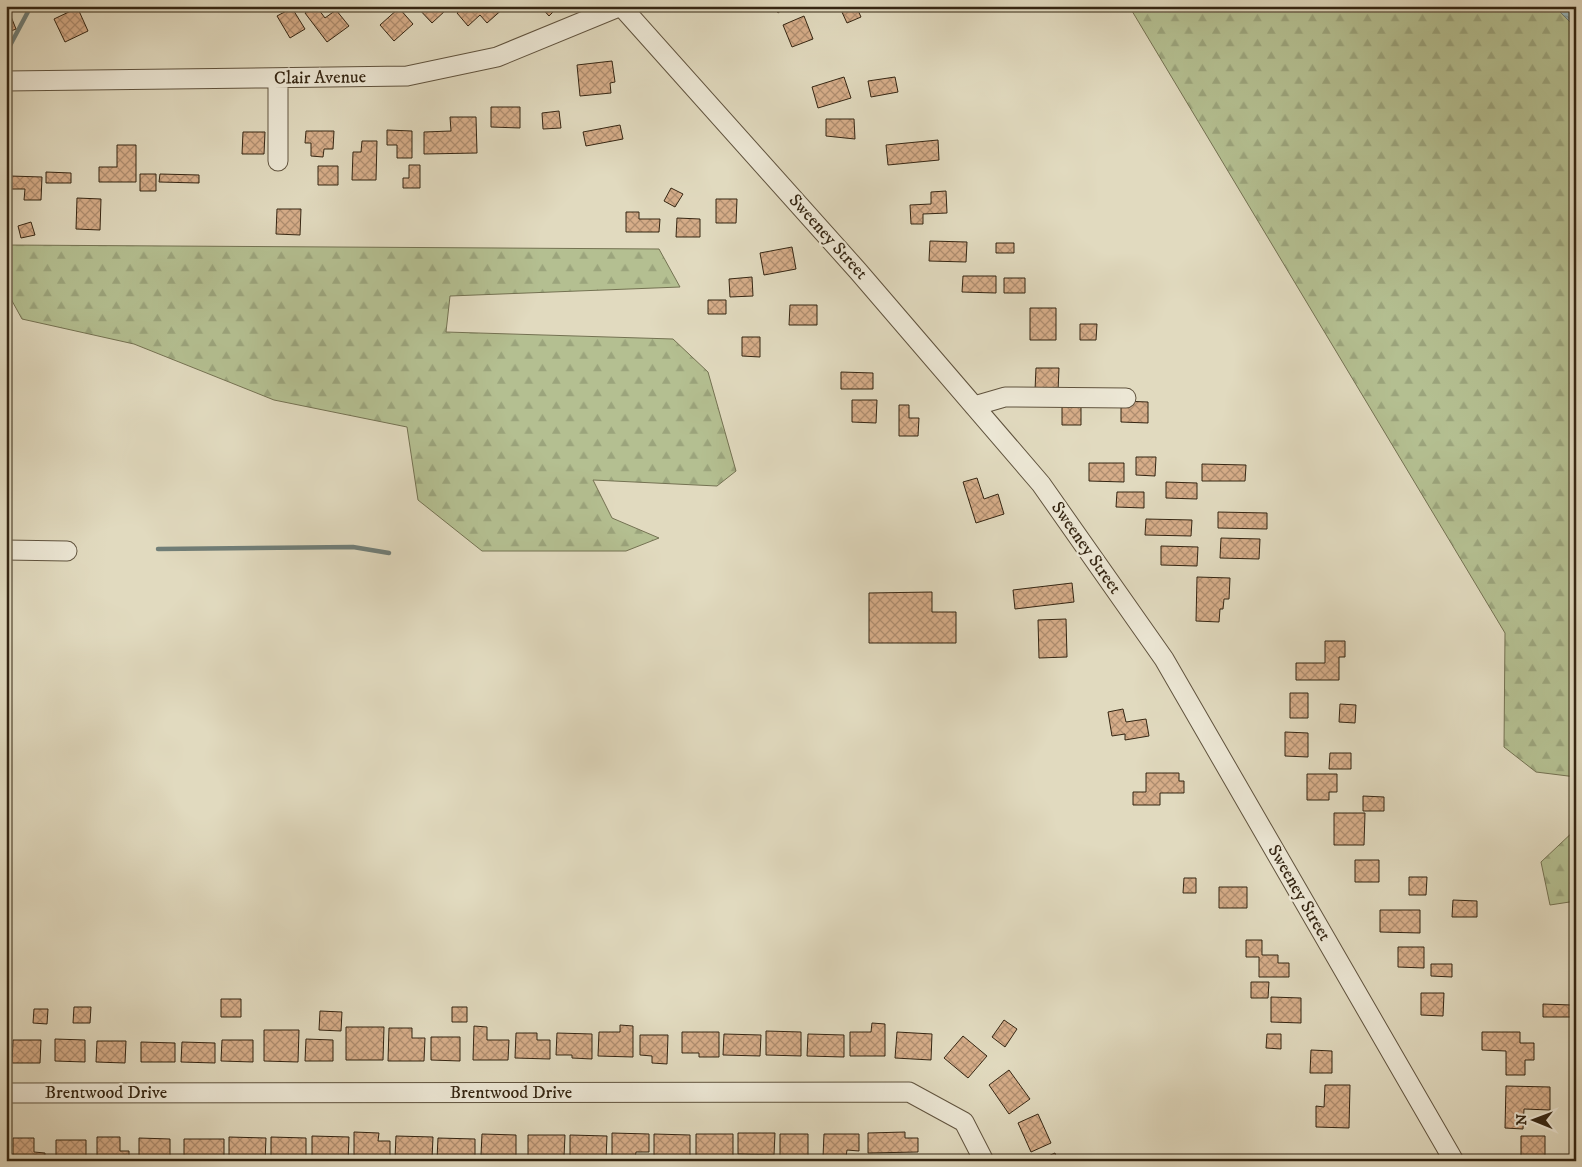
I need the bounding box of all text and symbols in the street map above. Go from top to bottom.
street label: Clair Avenue [274,66,366,90]
street label: Sweeney Street [784,190,872,284]
street label: Sweeney Street [1046,498,1126,599]
street label: Sweeney Street [1263,841,1336,945]
street label: Brentwood Drive [45,1082,167,1104]
street label: Brentwood Drive [450,1082,572,1104]
north arrow [1510,1094,1560,1144]
text: N [1513,1113,1531,1126]

